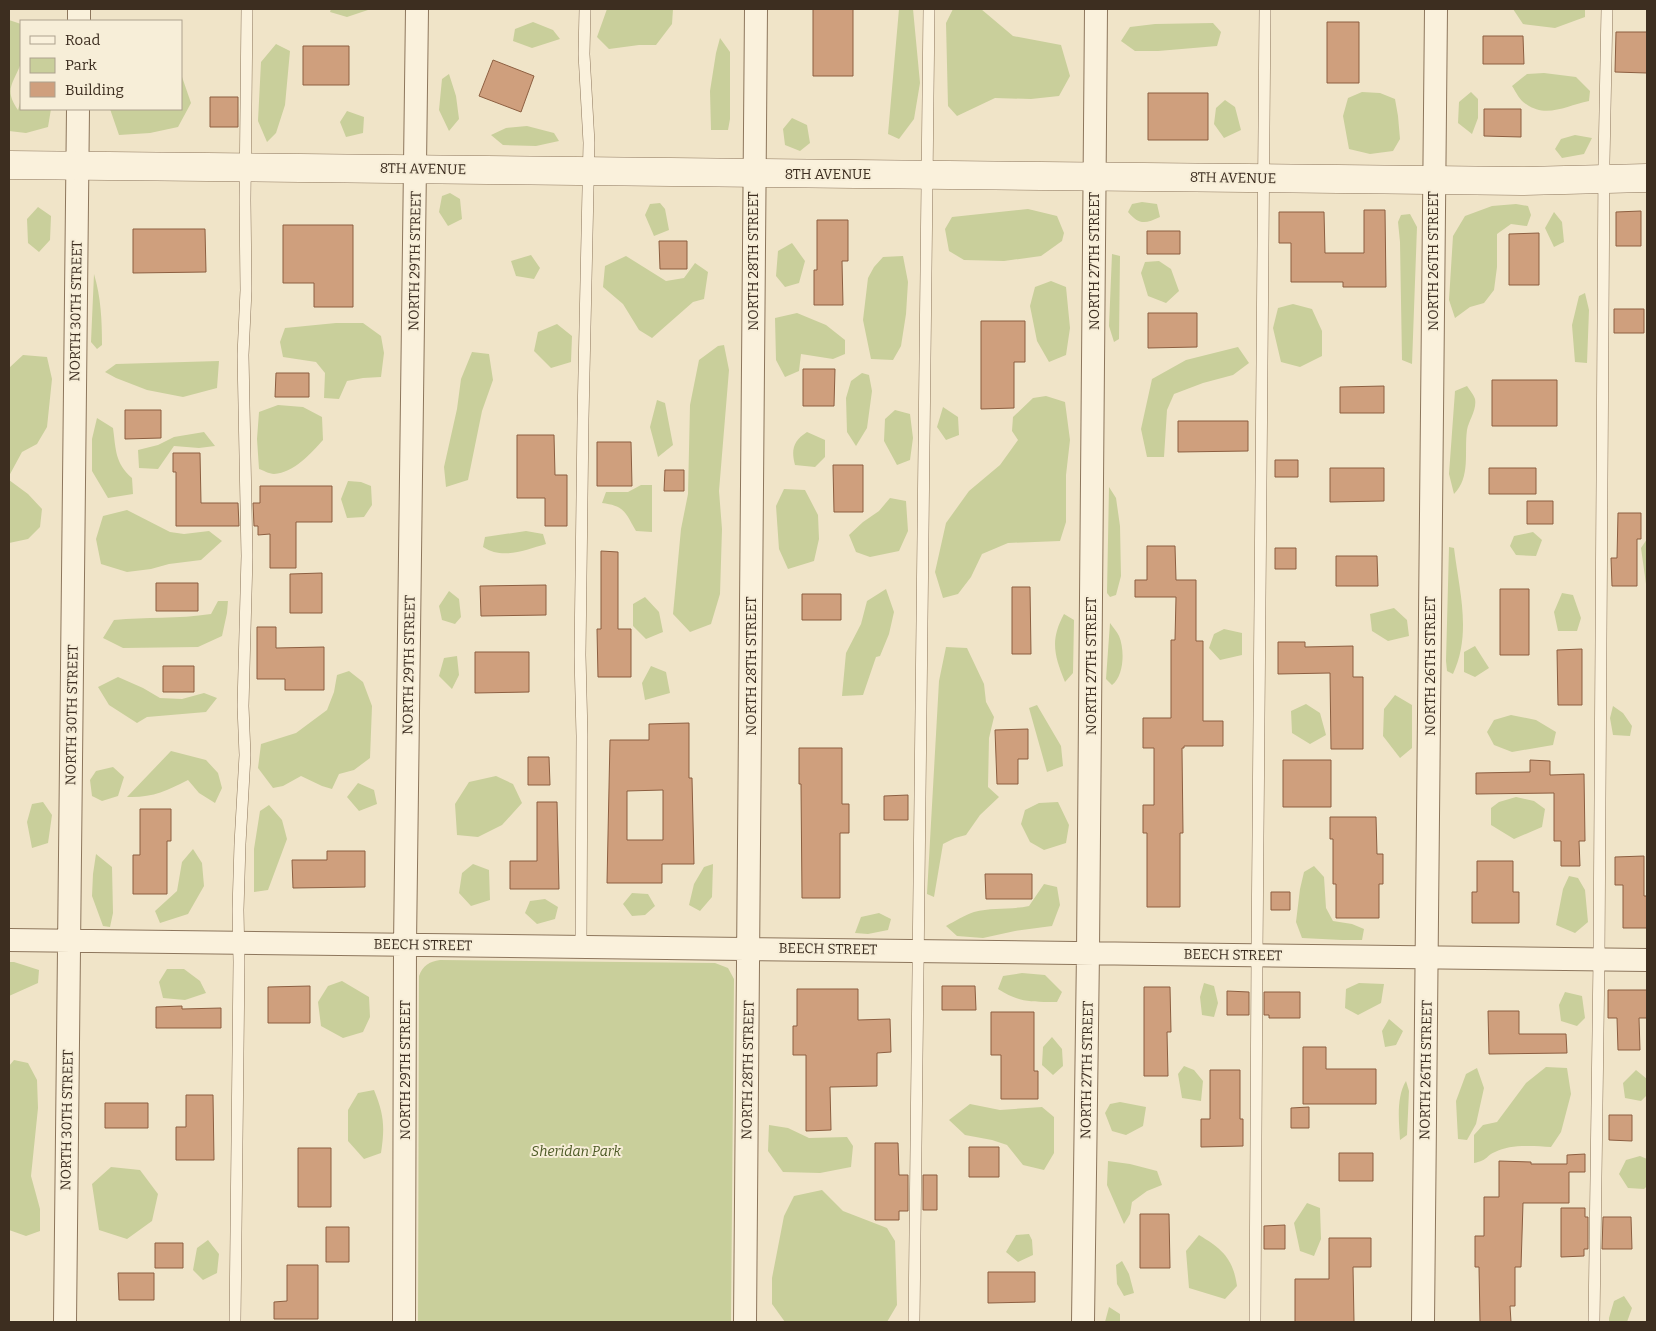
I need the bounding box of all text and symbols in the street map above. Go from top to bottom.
legend [20,20,182,110]
text: Road [65,31,100,49]
text: Park [65,56,97,74]
text: Building [65,81,124,99]
street label: 8TH AVENUE [380,160,466,178]
street label: 8TH AVENUE [785,166,871,183]
street label: 8TH AVENUE [1190,169,1276,187]
street label: NORTH 29TH STREET [405,191,425,331]
street label: NORTH 28TH STREET [745,191,762,331]
street label: NORTH 26TH STREET [1425,191,1442,331]
street label: NORTH 27TH STREET [1086,192,1103,330]
street label: NORTH 30TH STREET [66,240,86,382]
street label: NORTH 29TH STREET [399,595,419,735]
street label: NORTH 28TH STREET [743,596,760,736]
street label: NORTH 26TH STREET [1422,596,1439,736]
street label: NORTH 27TH STREET [1083,597,1100,735]
street label: NORTH 30TH STREET [62,644,82,786]
street label: BEECH STREET [373,936,473,954]
street label: BEECH STREET [778,940,878,958]
street label: BEECH STREET [1183,946,1283,964]
street label: NORTH 29TH STREET [397,1000,414,1140]
street label: NORTH 28TH STREET [738,1000,758,1140]
street label: NORTH 26TH STREET [1416,1000,1436,1140]
street label: NORTH 27TH STREET [1077,1001,1097,1139]
street label: NORTH 30TH STREET [57,1049,77,1191]
park label: Sheridan Park [531,1143,621,1160]

